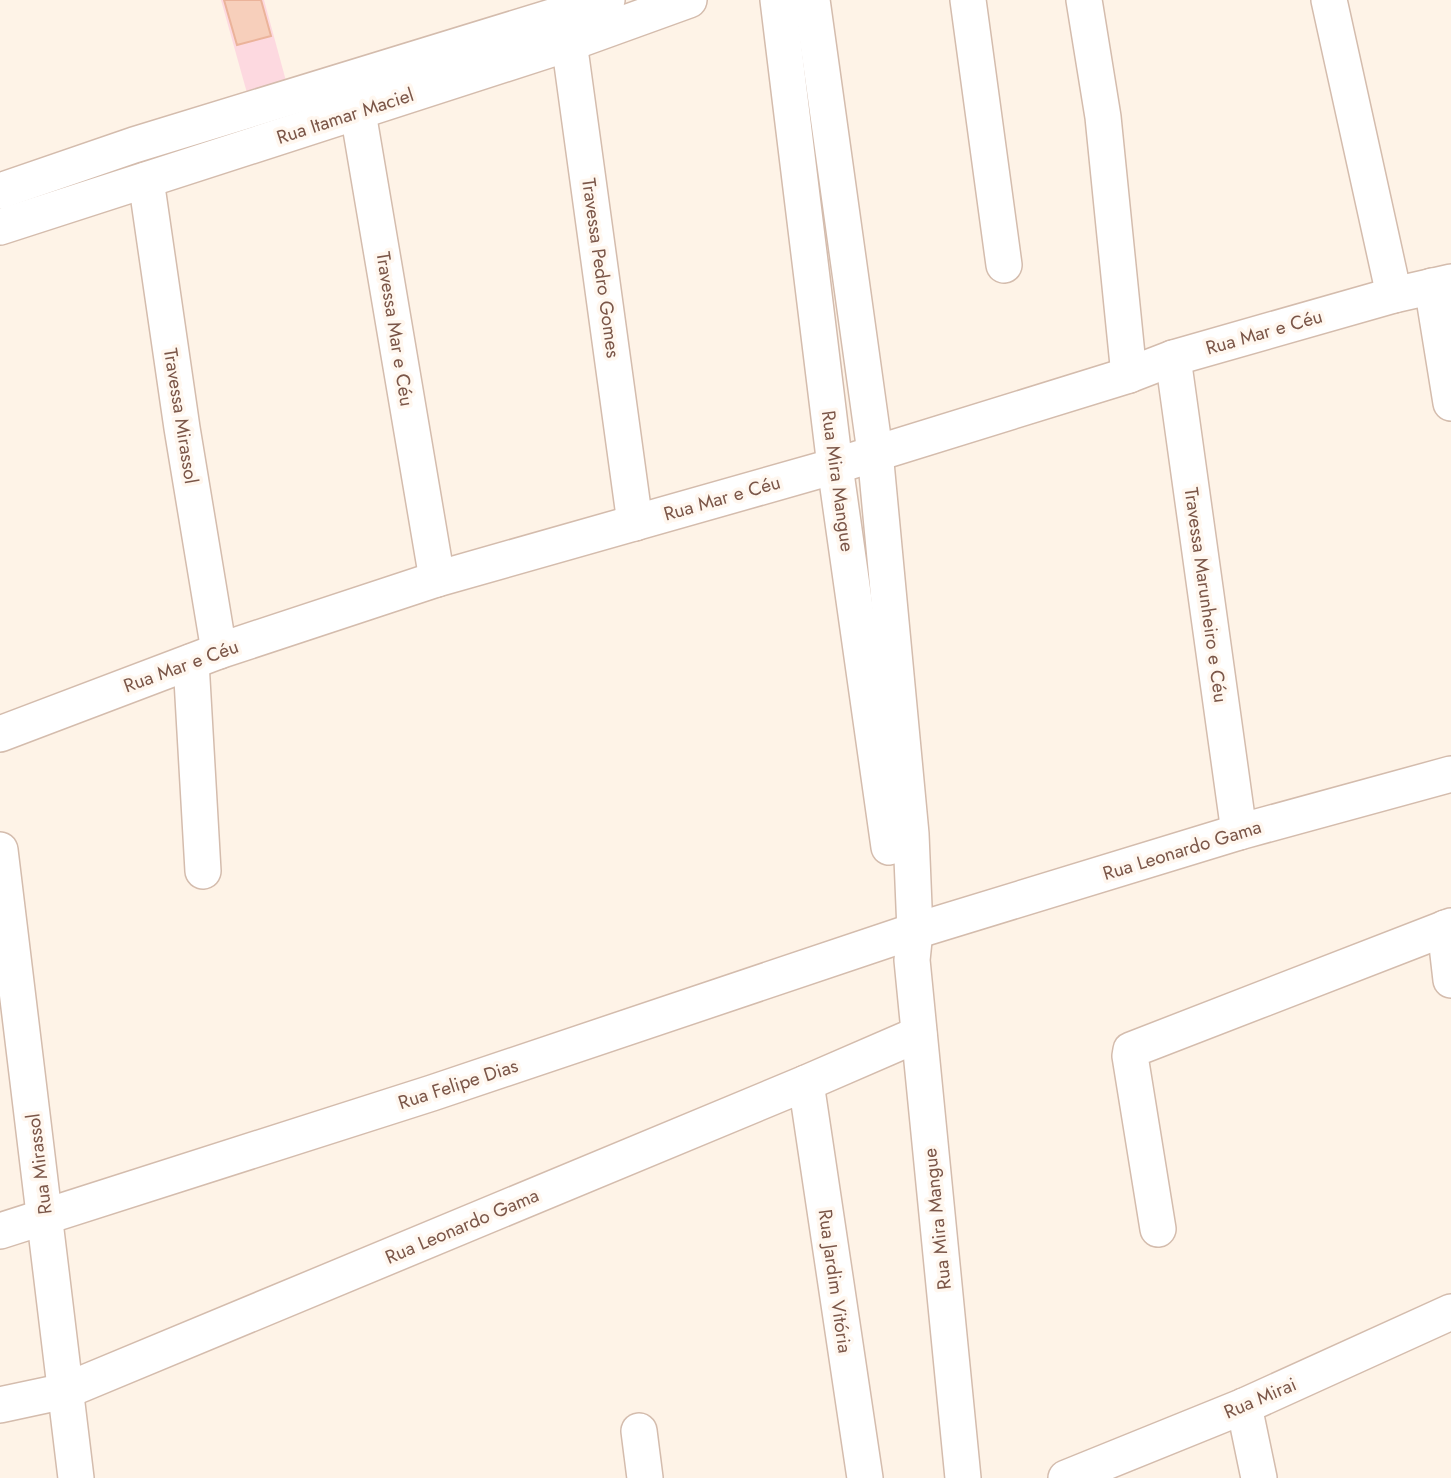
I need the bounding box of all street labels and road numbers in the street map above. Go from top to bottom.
street label: Rua Itamar Maciel [273,81,417,151]
street label: Travessa Pedro Gomes [575,176,627,360]
street label: Travessa Mar e Céu [369,250,421,408]
street label: Rua Mar e Céu [1202,302,1326,362]
street label: Travessa Mirassol [157,346,205,486]
street label: Rua Mira Mangue [815,409,861,554]
street label: Rua Mar e Céu [660,468,784,528]
street label: Travessa Marunheiro e Céu [1178,486,1234,704]
street label: Rua Mar e Céu [120,633,242,699]
street label: Rua Leonardo Gama [1099,813,1265,887]
street label: Rua Felipe Dias [395,1052,522,1116]
street label: Rua Mirassol [19,1112,59,1216]
street label: Rua Mira Mangue [916,1147,958,1291]
street label: Rua Leonardo Gama [381,1181,543,1271]
street label: Rua Jardim Vitória [812,1207,858,1355]
street label: Rua Mirai [1220,1371,1300,1425]

